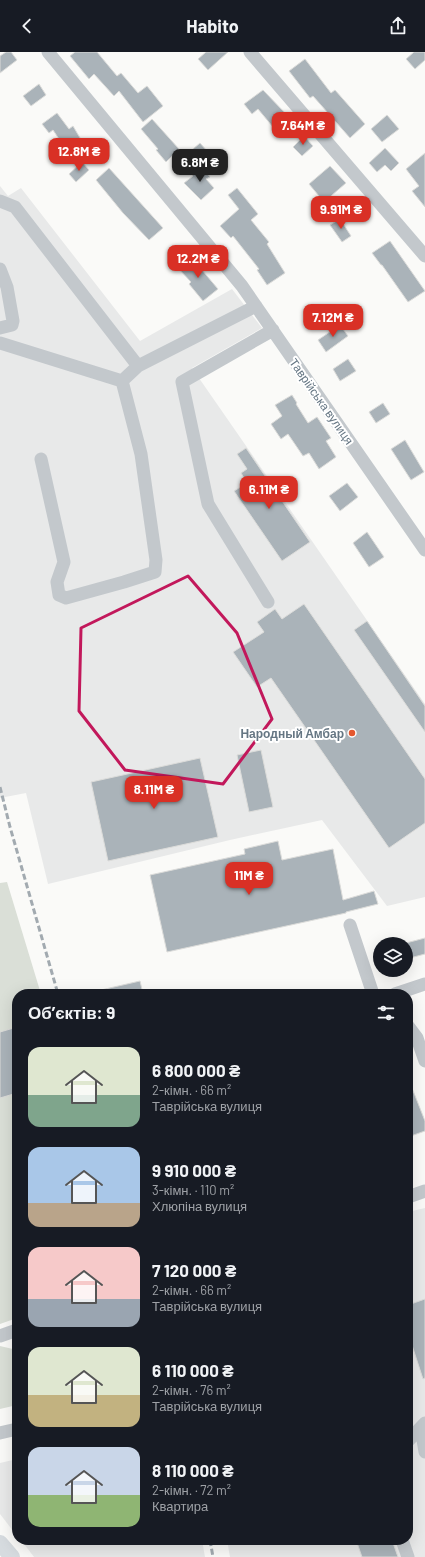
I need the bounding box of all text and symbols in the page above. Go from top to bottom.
icon: back [16,15,38,37]
text: Habito [186,15,239,37]
icon: share [387,15,409,37]
pin: 7.64M ₴ [266,112,340,146]
text: 7.64M ₴ [281,117,325,133]
pin: 12.8M ₴ [42,138,116,172]
text: 12.8M ₴ [58,143,101,159]
pin: 6.8M ₴ [167,149,233,183]
text: 6.8M ₴ [181,154,219,170]
pin: 9.91M ₴ [304,196,378,230]
text: 9.91M ₴ [320,201,362,217]
pin: 12.2M ₴ [161,245,235,279]
text: 12.2M ₴ [176,250,220,266]
pin: 7.12M ₴ [296,304,370,338]
text: 7.12M ₴ [312,309,354,325]
street label: Таврійська вулиця [286,355,357,447]
pin: 6.11M ₴ [232,476,306,510]
text: 6.11M ₴ [249,481,289,497]
place label: Народный Амбар [240,726,344,741]
marker: Народный Амбар [347,728,357,738]
pin: 8.11M ₴ [117,776,191,810]
text: 8.11M ₴ [134,781,174,797]
pin: 11M ₴ [221,862,277,896]
text: 11M ₴ [234,867,264,883]
map controls [373,937,413,977]
button: layers [373,937,413,977]
text: Об’єктів: 9 [28,1002,115,1022]
icon: filters [375,1002,397,1024]
text: 6 800 000 ₴ [152,1060,240,1080]
icon: home [60,1063,108,1111]
text: 2-кімн. · 66 m² [152,1082,231,1098]
text: Таврійська вулиця [152,1098,262,1114]
text: 9 910 000 ₴ [152,1160,236,1180]
icon: home [60,1163,108,1211]
text: 3-кімн. · 110 m² [152,1182,234,1198]
text: Хлюпіна вулиця [152,1198,247,1214]
text: 7 120 000 ₴ [152,1260,236,1280]
icon: home [60,1263,108,1311]
text: 2-кімн. · 66 m² [152,1282,231,1298]
text: Таврійська вулиця [152,1298,262,1314]
text: 6 110 000 ₴ [152,1360,234,1380]
icon: home [60,1363,108,1411]
text: 2-кімн. · 76 m² [152,1382,231,1398]
text: Таврійська вулиця [152,1398,262,1414]
text: 8 110 000 ₴ [152,1460,234,1480]
icon: home [60,1463,108,1511]
text: 2-кімн. · 72 m² [152,1482,231,1498]
text: Квартира [152,1498,208,1514]

